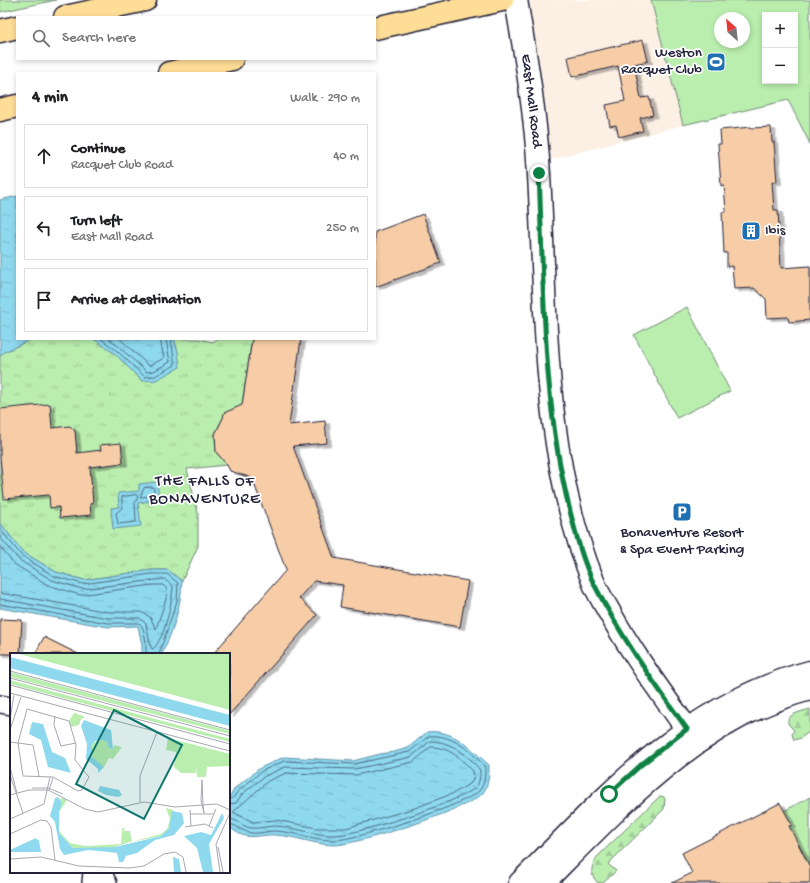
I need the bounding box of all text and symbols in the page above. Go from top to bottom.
north arrow [714,12,750,48]
map controls [762,12,798,84]
button: + [762,12,798,48]
search box [16,16,376,60]
icon: search [30,27,52,49]
text: Search here [62,29,136,47]
place label: Weston Racquet Club [621,44,702,79]
button: − [762,48,798,84]
sports icon: Weston Racquet Club [705,51,727,73]
street label: East Mall Road [516,53,546,150]
text: 4 min [32,88,68,108]
text: Walk · 290 m [290,91,360,106]
text: Continue [71,140,125,158]
icon: ahead [33,145,55,167]
text: 40 m [333,149,359,164]
text: Racquet Club Road [71,158,173,173]
route end [530,164,548,182]
text: Turn left [71,212,122,230]
icon: left [33,217,55,239]
building icon: Ibis [740,220,762,242]
text: 250 m [326,221,359,236]
place label: Ibis [765,222,786,240]
text: East Mall Road [71,230,153,245]
icon: arrive [33,289,55,311]
text: Arrive at destination [71,291,201,309]
district label: THE FALLS OF BONAVENTURE [148,473,261,510]
parking icon: Bonaventure Resort & Spa Event Parking [671,501,693,523]
place label: Bonaventure Resort & Spa Event Parking [620,524,745,559]
inset map [10,653,230,873]
route start [600,785,618,803]

